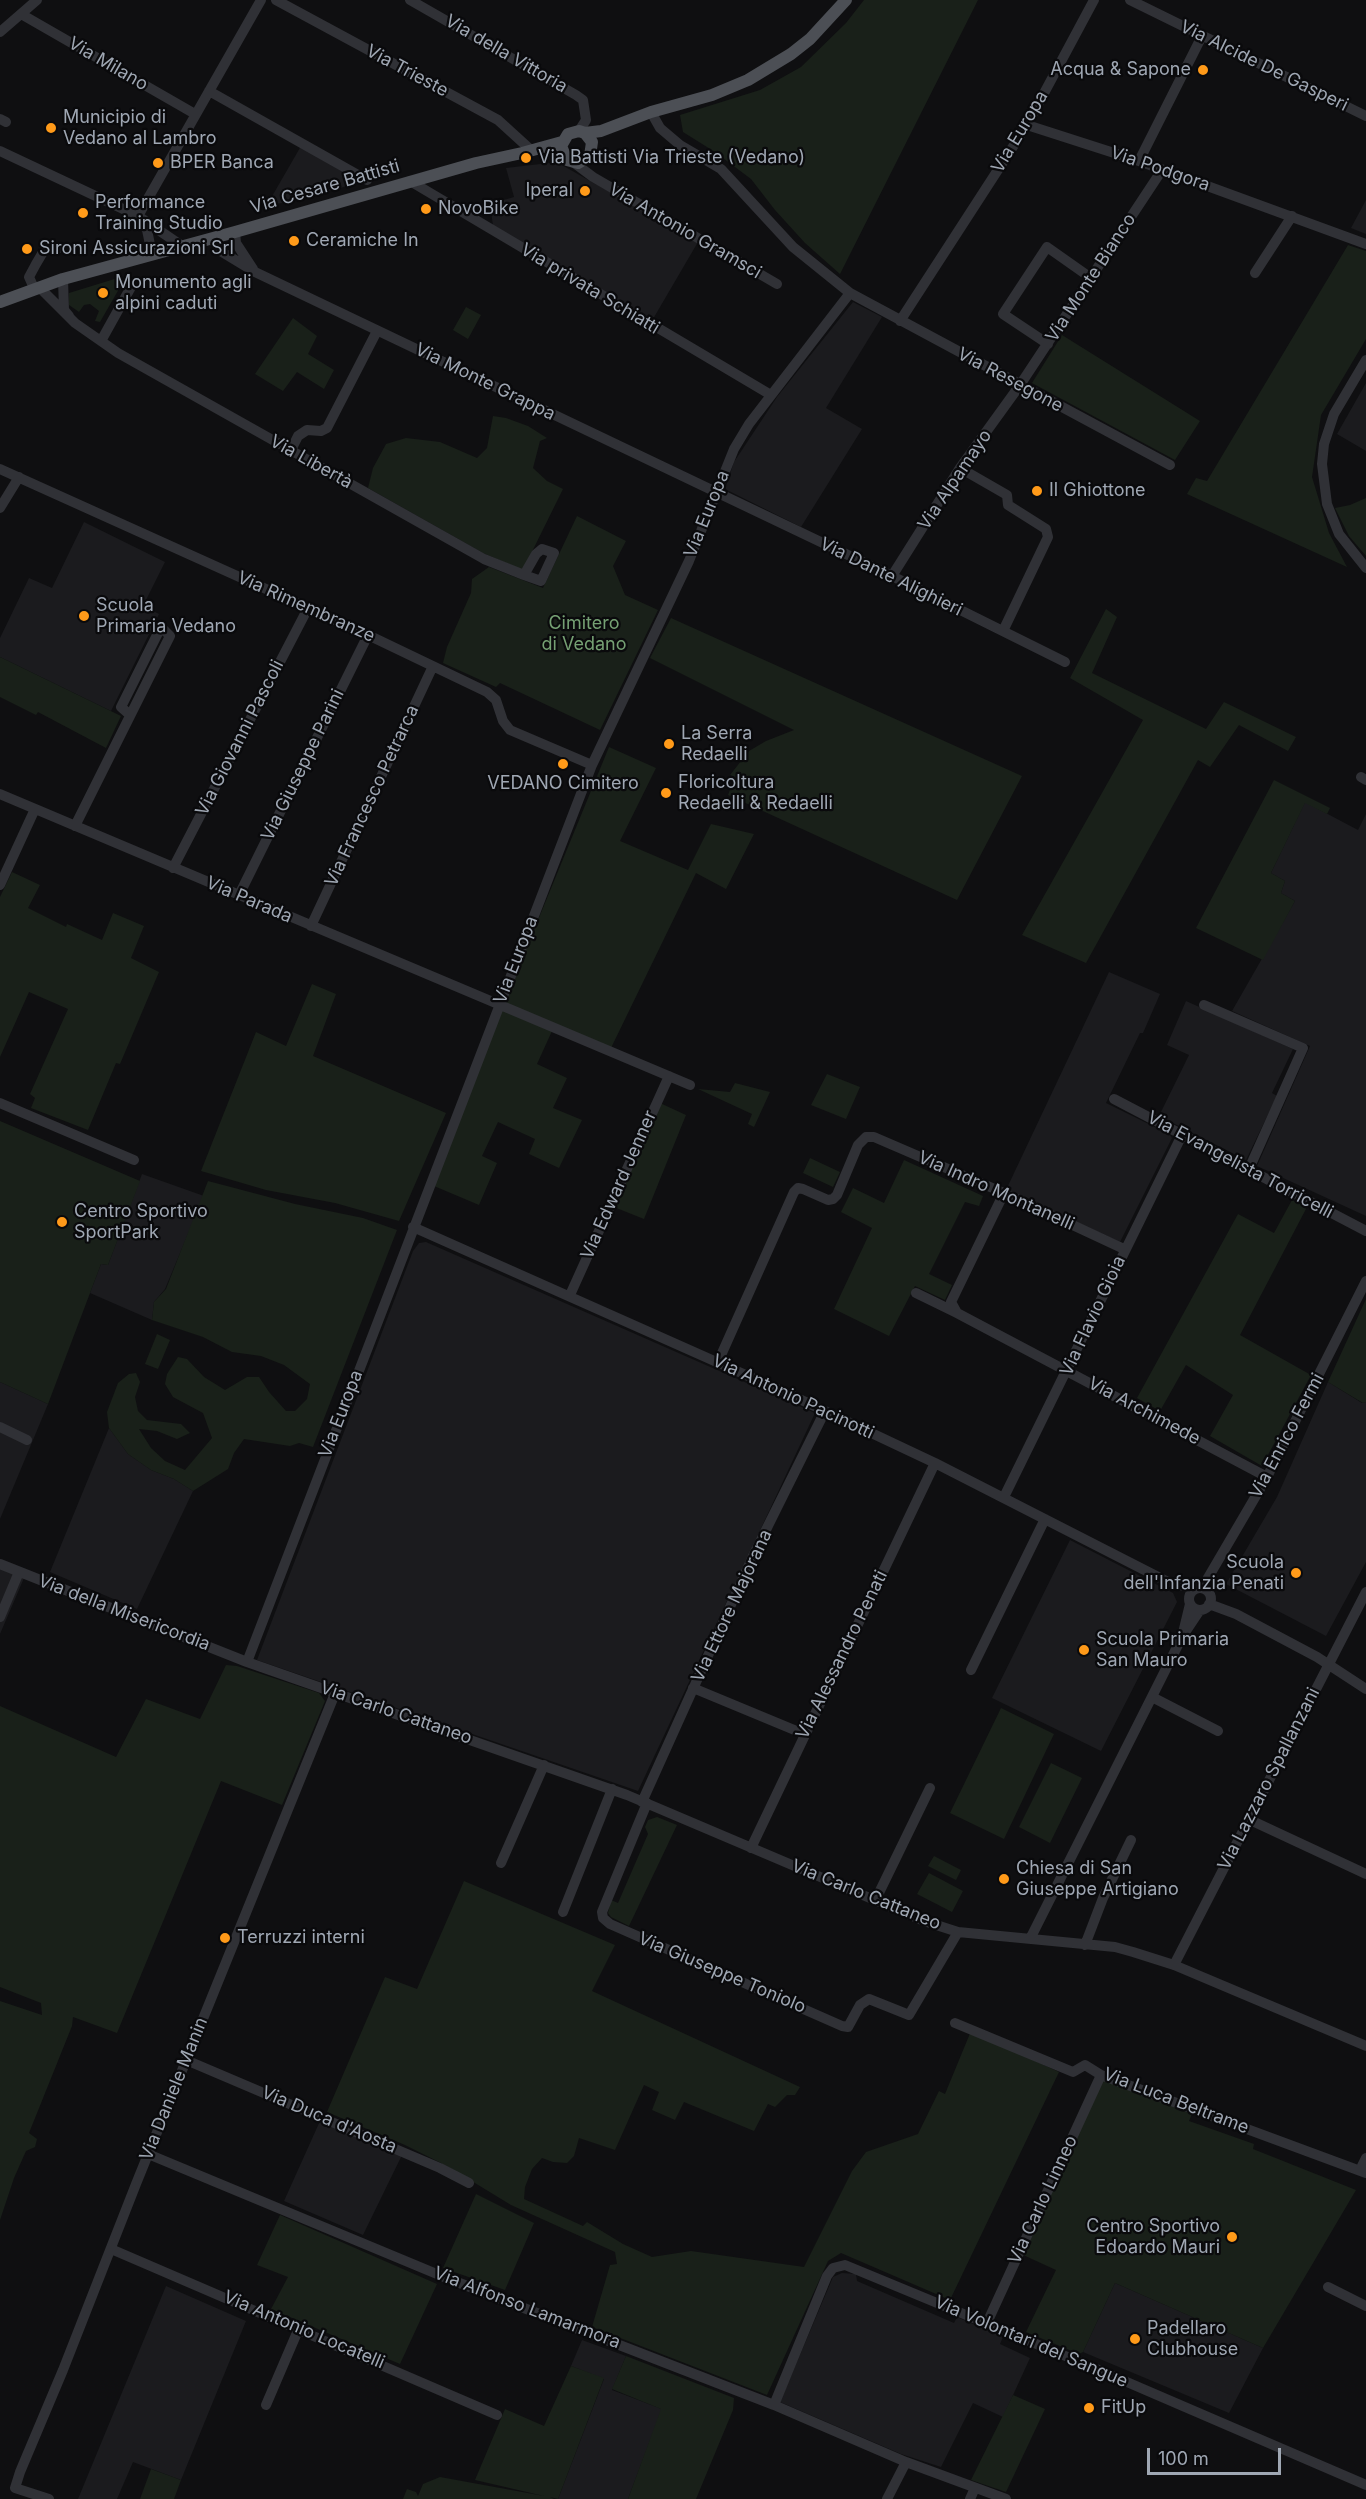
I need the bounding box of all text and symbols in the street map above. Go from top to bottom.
street label: Via della Vittoria [441,10,571,98]
street label: Via Alcide De Gasperi [1176,16,1352,116]
street label: Via Milano [64,33,152,95]
street label: Via Trieste [362,40,452,102]
place label: Acqua & Sapone [1050,59,1191,81]
marker: Acqua & Sapone [1196,63,1210,77]
street label: Via Europa [987,87,1053,177]
place label: Municipio di Vedano al Lambro [63,107,216,150]
marker: Municipio di Vedano al Lambro [44,121,58,135]
street label: Via Podgora [1107,142,1213,196]
place label: Via Battisti Via Trieste (Vedano) [538,147,805,169]
marker: Via Battisti Via Trieste (Vedano) [519,151,533,165]
place label: BPER Banca [170,152,274,174]
street label: Via Cesare Battisti [248,155,402,219]
marker: BPER Banca [151,156,165,170]
street label: Via Antonio Gramsci [605,179,765,283]
place label: Iperal [525,180,573,202]
marker: Iperal [578,184,592,198]
place label: Performance Training Studio [95,192,223,234]
place label: NovoBike [438,198,519,220]
marker: NovoBike [419,202,433,216]
marker: Performance Training Studio [76,206,90,220]
street label: Via Monte Bianco [1041,210,1141,346]
place label: Ceramiche In [306,230,419,252]
marker: Ceramiche In [287,234,301,248]
place label: Sironi Assicurazioni Srl [39,238,234,260]
street label: Via privata Schiatti [517,239,663,339]
marker: Sironi Assicurazioni Srl [20,242,34,256]
place label: Monumento agli alpini caduti [115,272,252,314]
marker: Monumento agli alpini caduti [96,286,110,300]
street label: Via Monte Grappa [411,339,559,425]
street label: Via Resegone [953,343,1067,417]
street label: Via Alpamayo [914,426,996,534]
street label: Via Libertà [266,430,356,494]
street label: Via Europa [680,467,734,561]
place label: Il Ghiottone [1049,480,1146,502]
marker: Il Ghiottone [1030,484,1044,498]
street label: Via Dante Alighieri [816,533,966,621]
street label: Via Rimembranze [234,567,378,647]
place label: Scuola Primaria Vedano [96,595,236,638]
marker: Scuola Primaria Vedano [77,609,91,623]
park label: Cimitero di Vedano [542,613,626,656]
street label: Via Giovanni Pascoli [191,657,289,819]
street label: Via Giuseppe Parini [257,686,349,844]
street label: Via Francesco Petrarca [320,702,424,890]
place label: La Serra Redaelli [681,723,752,766]
marker: La Serra Redaelli [662,737,676,751]
marker: VEDANO Cimitero [556,757,570,771]
place label: Floricoltura Redaelli & Redaelli [678,772,833,814]
place label: VEDANO Cimitero [487,773,639,795]
marker: Floricoltura Redaelli & Redaelli [659,786,673,800]
street label: Via Parada [203,872,295,928]
street label: Via Europa [489,913,543,1007]
street label: Via Edward Jenner [576,1107,662,1263]
street label: Via Evangelista Torricelli [1143,1107,1337,1223]
street label: Via Indro Montanelli [915,1147,1077,1235]
place label: Centro Sportivo SportPark [74,1201,208,1244]
marker: Centro Sportivo SportPark [55,1215,69,1229]
street label: Via Flavio Gioia [1056,1252,1130,1380]
street label: Via Antonio Pacinotti [709,1350,877,1444]
street label: Via Europa [314,1367,368,1461]
street label: Via Enrico Fermi [1245,1370,1329,1502]
street label: Via Archimede [1084,1372,1204,1450]
street label: Via Ettore Majorana [687,1526,777,1686]
place label: Scuola dell'Infanzia Penati [1123,1552,1284,1594]
marker: Scuola dell'Infanzia Penati [1289,1566,1303,1580]
street label: Via Alessandro Penati [792,1567,892,1743]
street label: Via della Misericordia [35,1570,213,1656]
place label: Scuola Primaria San Mauro [1096,1629,1229,1672]
marker: Scuola Primaria San Mauro [1077,1643,1091,1657]
street label: Via Carlo Cattaneo [317,1677,475,1749]
street label: Via Lazzaro Spallanzani [1214,1684,1324,1874]
street label: Via Carlo Cattaneo [788,1855,944,1935]
place label: Chiesa di San Giuseppe Artigiano [1016,1858,1179,1900]
marker: Chiesa di San Giuseppe Artigiano [997,1872,1011,1886]
place label: Terruzzi interni [237,1927,365,1949]
street label: Via Giuseppe Toniolo [635,1928,809,2018]
marker: Terruzzi interni [218,1931,232,1945]
street label: Via Daniele Manin [135,2014,213,2164]
street label: Via Luca Beltrame [1100,2063,1252,2139]
street label: Via Duca d'Aosta [258,2082,400,2158]
street label: Via Carlo Linneo [1004,2132,1082,2268]
place label: Centro Sportivo Edoardo Mauri [1086,2216,1220,2258]
marker: Centro Sportivo Edoardo Mauri [1225,2230,1239,2244]
street label: Via Alfonso Lamarmora [431,2262,623,2354]
street label: Via Antonio Locatelli [220,2286,388,2374]
street label: Via Volontari del Sangue [931,2291,1131,2393]
place label: Padellaro Clubhouse [1147,2318,1238,2360]
marker: Padellaro Clubhouse [1128,2332,1142,2346]
place label: FitUp [1101,2397,1146,2419]
marker: FitUp [1082,2401,1096,2415]
scale bar [1150,2436,1284,2474]
text: 100 m [1158,2448,1209,2469]

